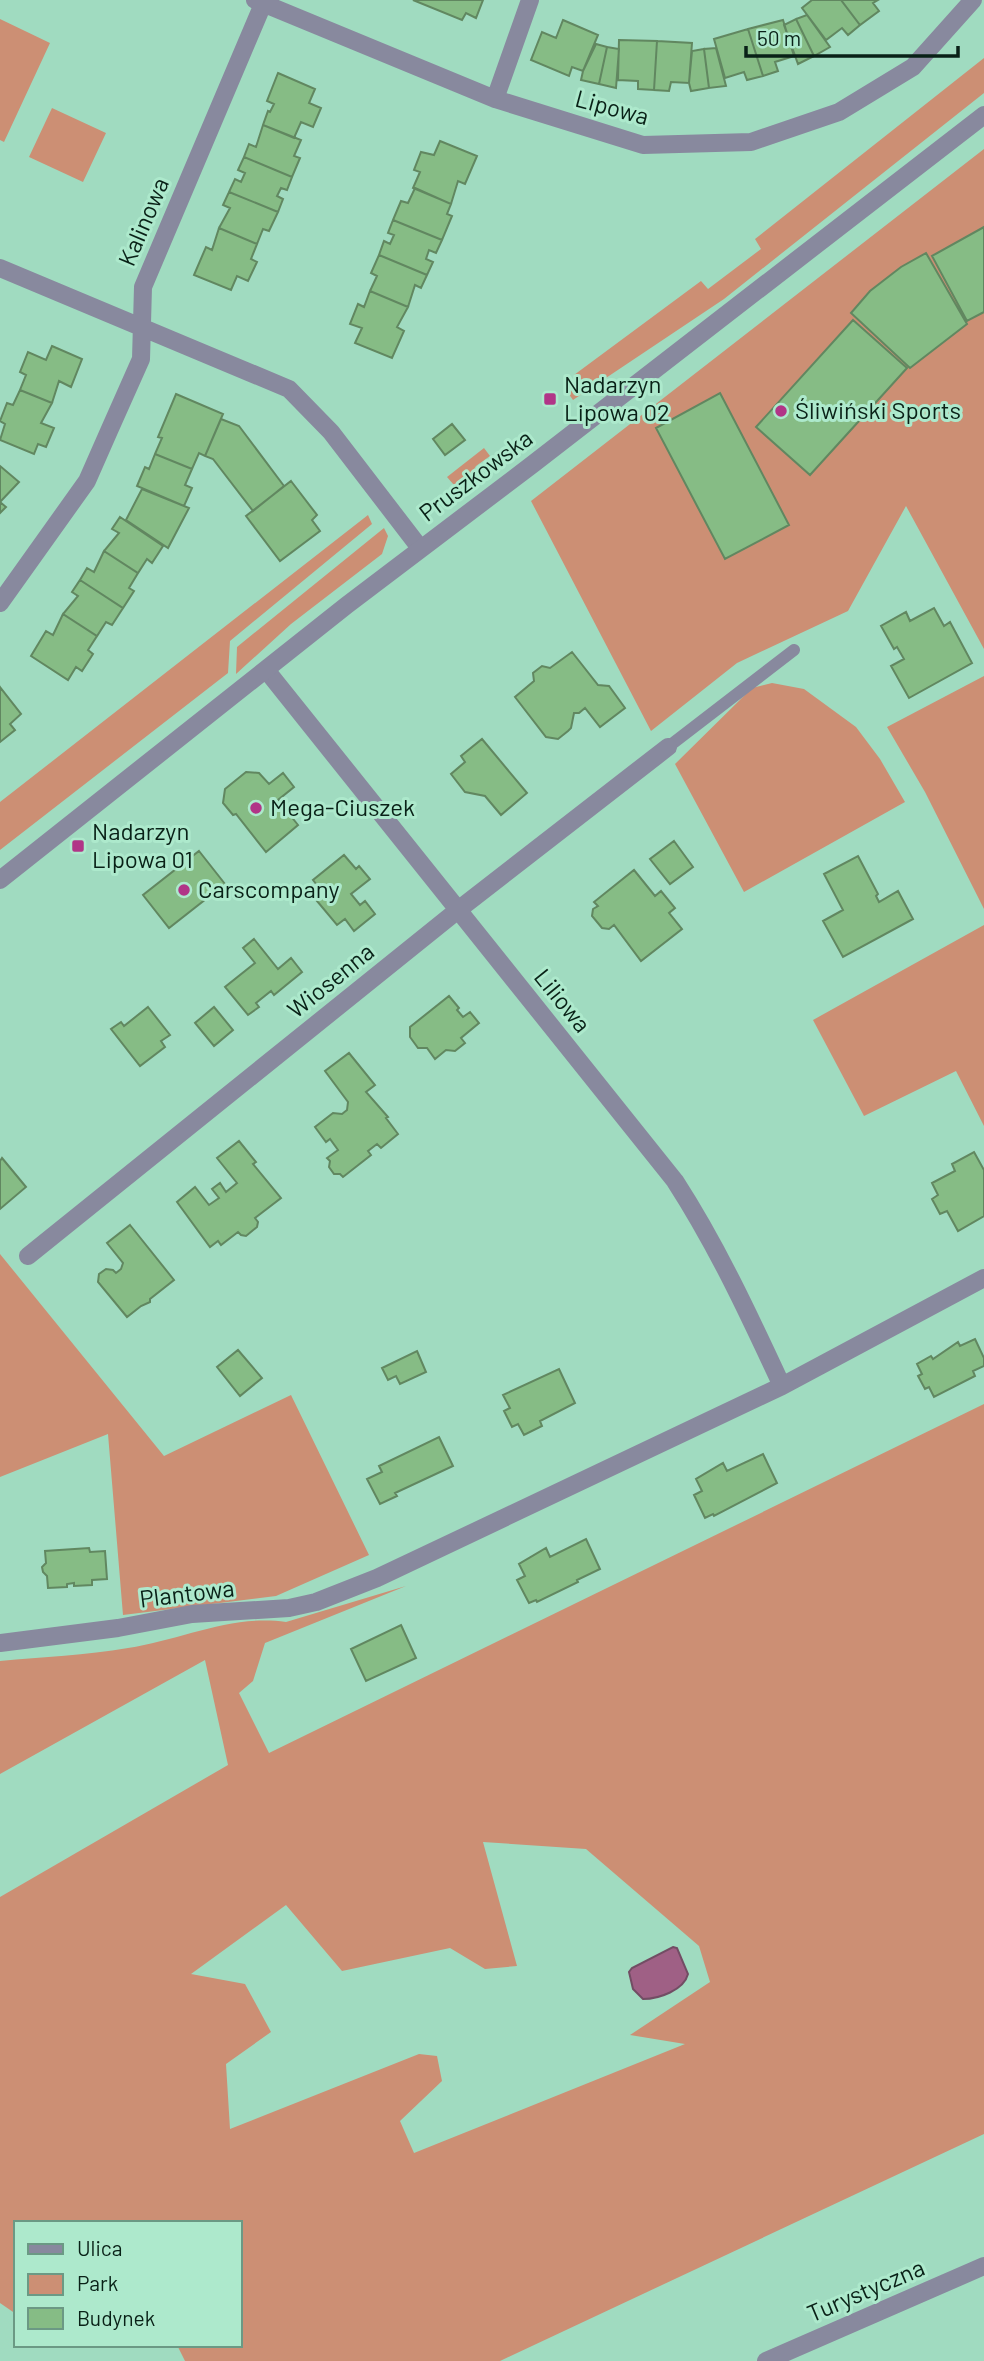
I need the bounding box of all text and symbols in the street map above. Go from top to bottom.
scale bar [746,14,958,58]
text: 50 m [757,25,801,50]
street label: Lipowa [573,83,652,130]
street label: Kalinowa [111,173,174,270]
place label: Nadarzyn Lipowa 02 [564,369,670,426]
marker: Nadarzyn Lipowa 02 [542,391,558,407]
place label: Śliwiński Sports [795,395,961,424]
marker: Śliwiński Sports [773,403,789,419]
street label: Pruszkowska [413,423,537,527]
place label: Mega-Ciuszek [270,792,415,821]
marker: Mega-Ciuszek [248,800,264,816]
place label: Nadarzyn Lipowa 01 [92,816,193,873]
marker: Nadarzyn Lipowa 01 [70,838,86,854]
place label: Carscompany [198,874,340,903]
marker: Carscompany [176,882,192,898]
street label: Wiosenna [281,936,379,1023]
street label: Liliowa [529,962,597,1038]
street label: Plantowa [138,1572,236,1613]
legend [14,2221,242,2347]
text: Ulica [77,2235,122,2260]
street label: Turystyczna [802,2252,928,2327]
text: Park [77,2270,118,2295]
text: Budynek [77,2305,155,2330]

